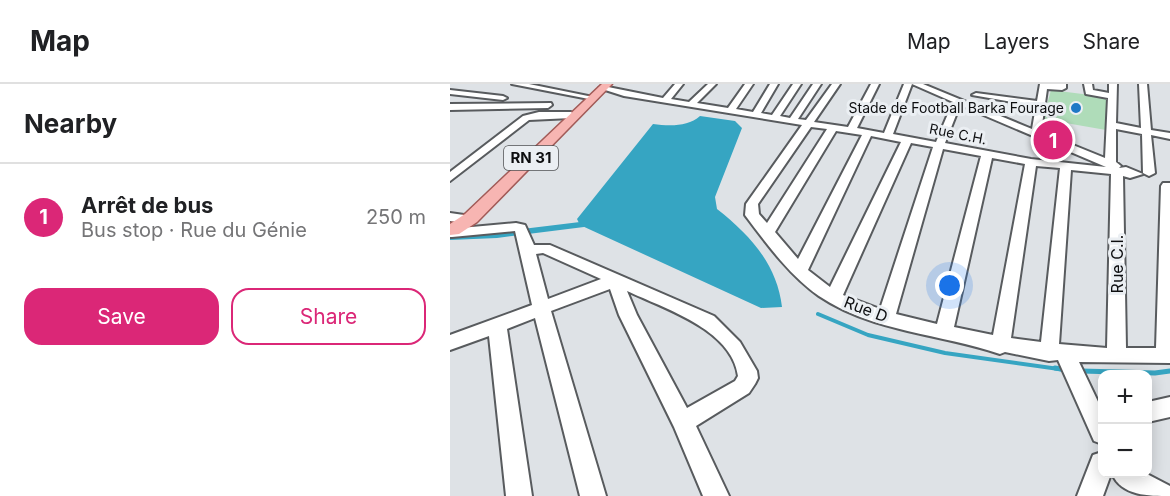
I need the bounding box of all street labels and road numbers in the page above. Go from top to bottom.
street label: Rue C.H. [928,120,988,147]
road number: RN 31 [504,146,558,170]
street label: Rue C.I. [1107,235,1127,293]
street label: Rue D [841,292,891,326]

